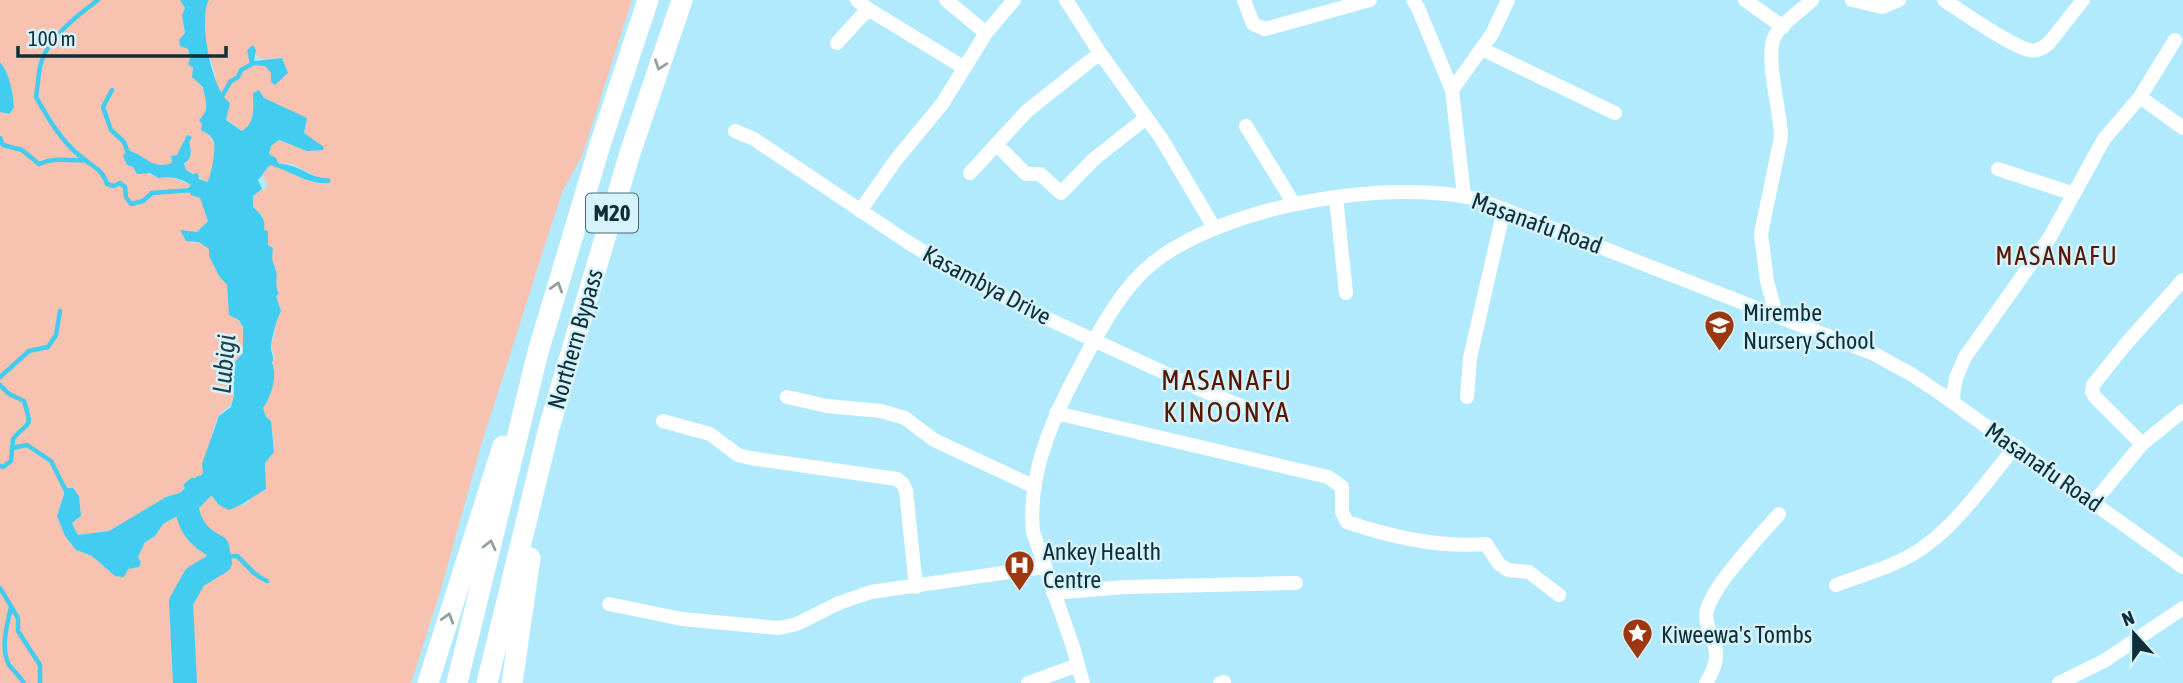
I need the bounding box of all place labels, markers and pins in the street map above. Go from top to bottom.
place label: Mirembe Nursery School [1743,299,1876,354]
school or university icon: Mirembe Nursery School [1703,309,1737,353]
place label: Ankey Health Centre [1043,538,1161,593]
hospital icon: Ankey Health Centre [1003,548,1037,592]
place icon: Kiweewa's Tombs [1621,617,1655,661]
place label: Kiweewa's Tombs [1661,621,1812,648]

